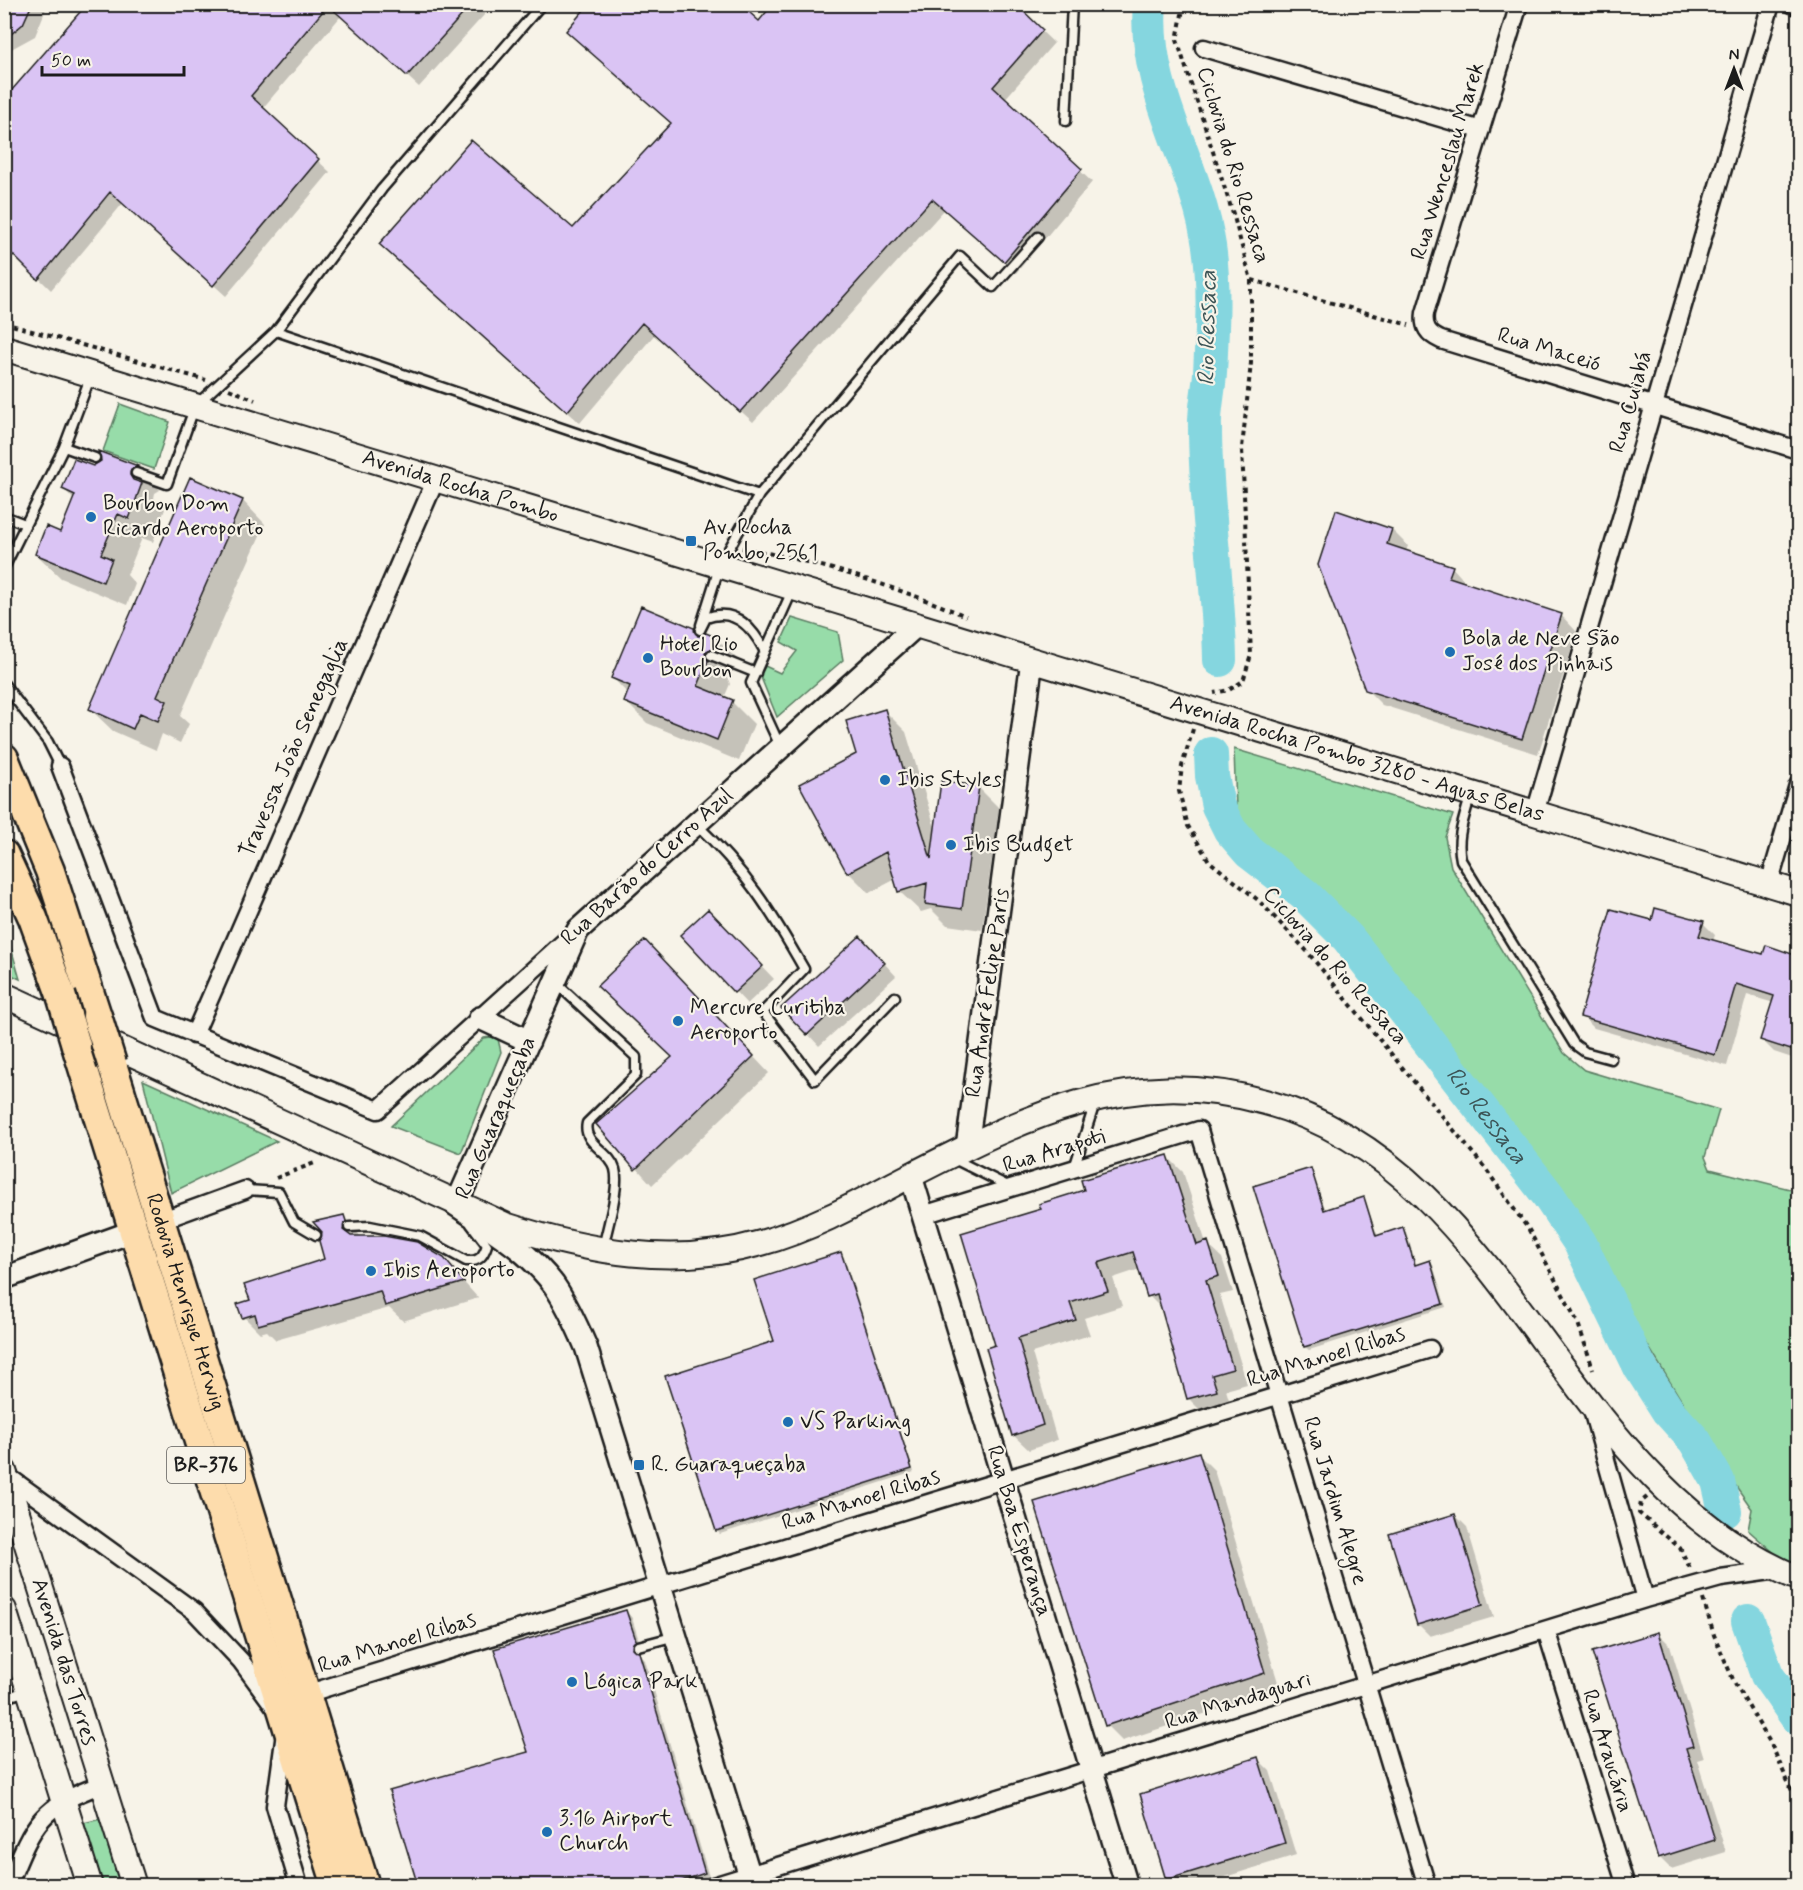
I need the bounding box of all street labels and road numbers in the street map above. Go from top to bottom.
street label: Rua Wenceslau Marek [1405,59,1491,263]
street label: Ciclovia do Rio Ressaca [1190,63,1276,267]
street label: Rua Maceió [1494,321,1604,379]
street label: Rua Cuiabá [1603,348,1659,456]
street label: Avenida Rocha Pombo [359,444,562,530]
street label: Travessa João Senegaglia [233,634,358,863]
street label: Avenida Rocha Pombo 3280 - Aguas Belas [1167,689,1548,829]
street label: Rua Barão do Cerro Azul [555,782,739,952]
street label: Ciclovia do Rio Ressaca [1256,881,1414,1051]
street label: Rua André Felipe Paris [959,886,1017,1099]
street label: Rua Guaraqueçaba [449,1032,543,1204]
street label: Rua Arapoti [999,1122,1109,1180]
street label: Rodovia Henrique Herwig [139,1190,232,1414]
street label: Rua Manoel Ribas [1243,1320,1409,1394]
street label: Rua Jardim Alegre [1293,1414,1374,1590]
street label: Rua Boa Esperança [980,1442,1058,1620]
road number: BR-376 [167,1447,245,1483]
street label: Rua Manoel Ribas [778,1463,944,1537]
street label: Avenida das Torres [24,1575,103,1749]
street label: Rua Manoel Ribas [314,1606,480,1680]
street label: Rua Mandaguari [1161,1665,1315,1737]
street label: Rua Araucária [1575,1686,1639,1816]

